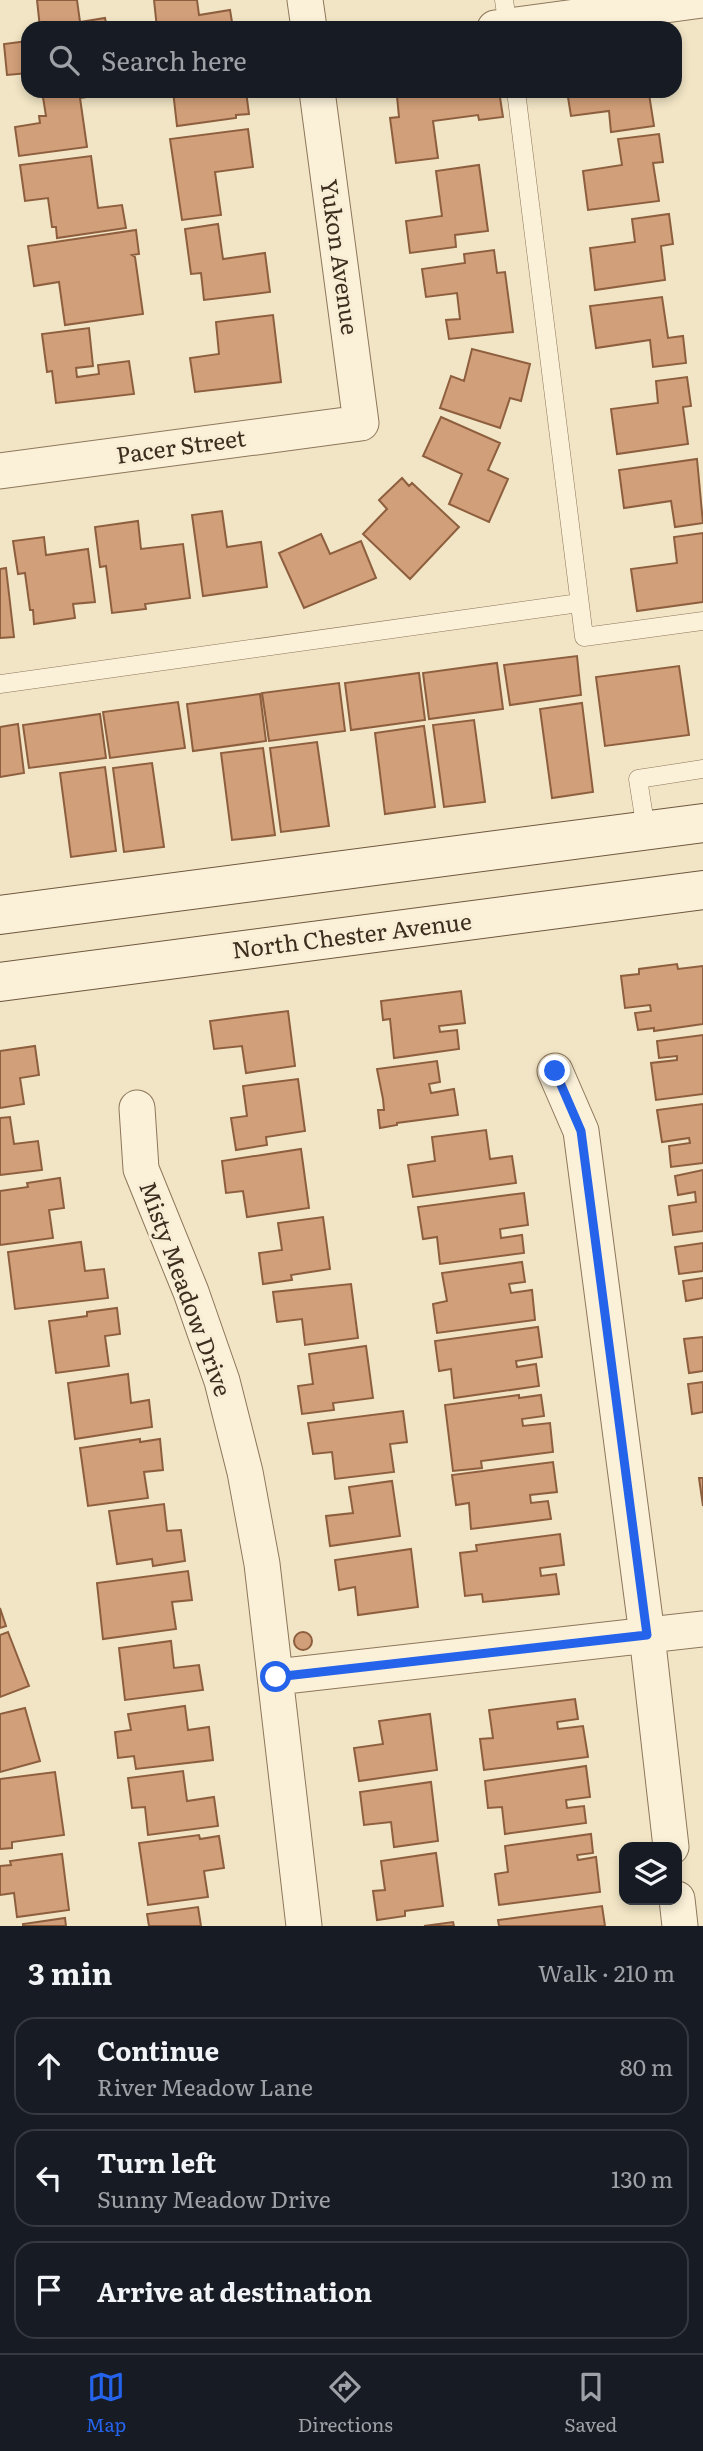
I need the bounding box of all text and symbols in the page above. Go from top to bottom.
search box [21,21,682,98]
text: Search here [101,40,247,79]
icon: search [45,41,83,79]
street label: Yukon Avenue [313,177,369,337]
street label: Pacer Street [114,419,248,471]
street label: North Chester Avenue [230,902,474,966]
route end [539,1055,570,1086]
street label: Misty Meadow Drive [132,1176,242,1401]
route start [260,1661,291,1692]
map controls [619,1842,682,1905]
button: layers [619,1842,682,1905]
text: 3 min [28,1950,112,1994]
text: Walk · 210 m [538,1955,675,1989]
text: Continue [97,2030,219,2069]
icon: ahead [30,2047,68,2085]
text: 80 m [620,2049,673,2083]
text: River Meadow Lane [97,2069,313,2103]
text: Turn left [97,2142,216,2181]
icon: left [30,2159,68,2197]
text: 130 m [611,2161,673,2195]
text: Sunny Meadow Drive [97,2181,331,2215]
icon: arrive [30,2271,68,2309]
text: Arrive at destination [97,2271,372,2310]
tab: Map [86,2368,126,2438]
tab: Directions [298,2368,393,2438]
tab: Saved [564,2368,617,2438]

